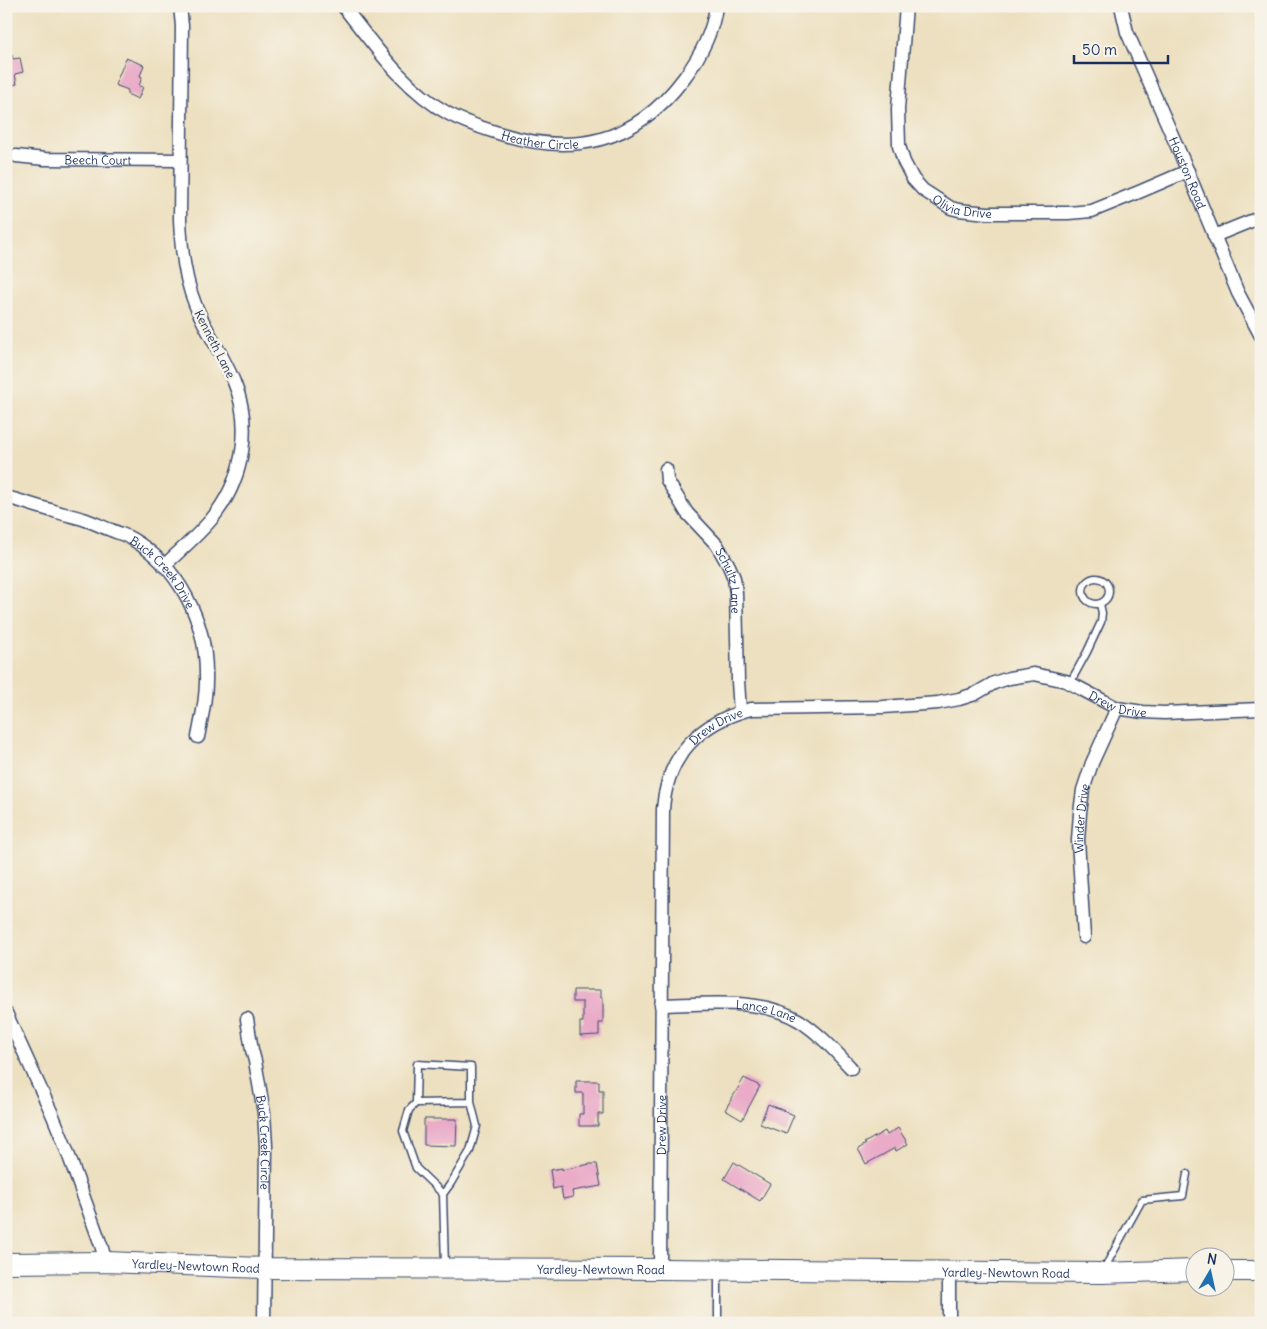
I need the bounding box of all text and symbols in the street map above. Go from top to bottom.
scale bar [1074,32,1168,64]
text: 50 m [1082,40,1117,59]
street label: Heather Circle [500,127,579,152]
street label: Houston Road [1166,134,1210,211]
street label: Beech Court [64,152,132,167]
street label: Olivia Drive [930,191,992,221]
street label: Kenneth Lane [191,307,239,381]
street label: Buck Creek Drive [128,532,199,611]
street label: Schultz Lane [713,545,744,614]
street label: Drew Drive [1087,687,1147,720]
street label: Drew Drive [686,704,744,747]
street label: Winder Drive [1070,781,1092,854]
street label: Lance Lane [735,996,799,1025]
street label: Buck Creek Circle [254,1094,274,1190]
street label: Drew Drive [653,1095,669,1155]
north arrow [1184,1246,1234,1296]
text: N [1206,1250,1218,1269]
street label: Yardley-Newtown Road [132,1255,260,1275]
street label: Yardley-Newtown Road [537,1261,665,1277]
street label: Yardley-Newtown Road [942,1264,1070,1280]

